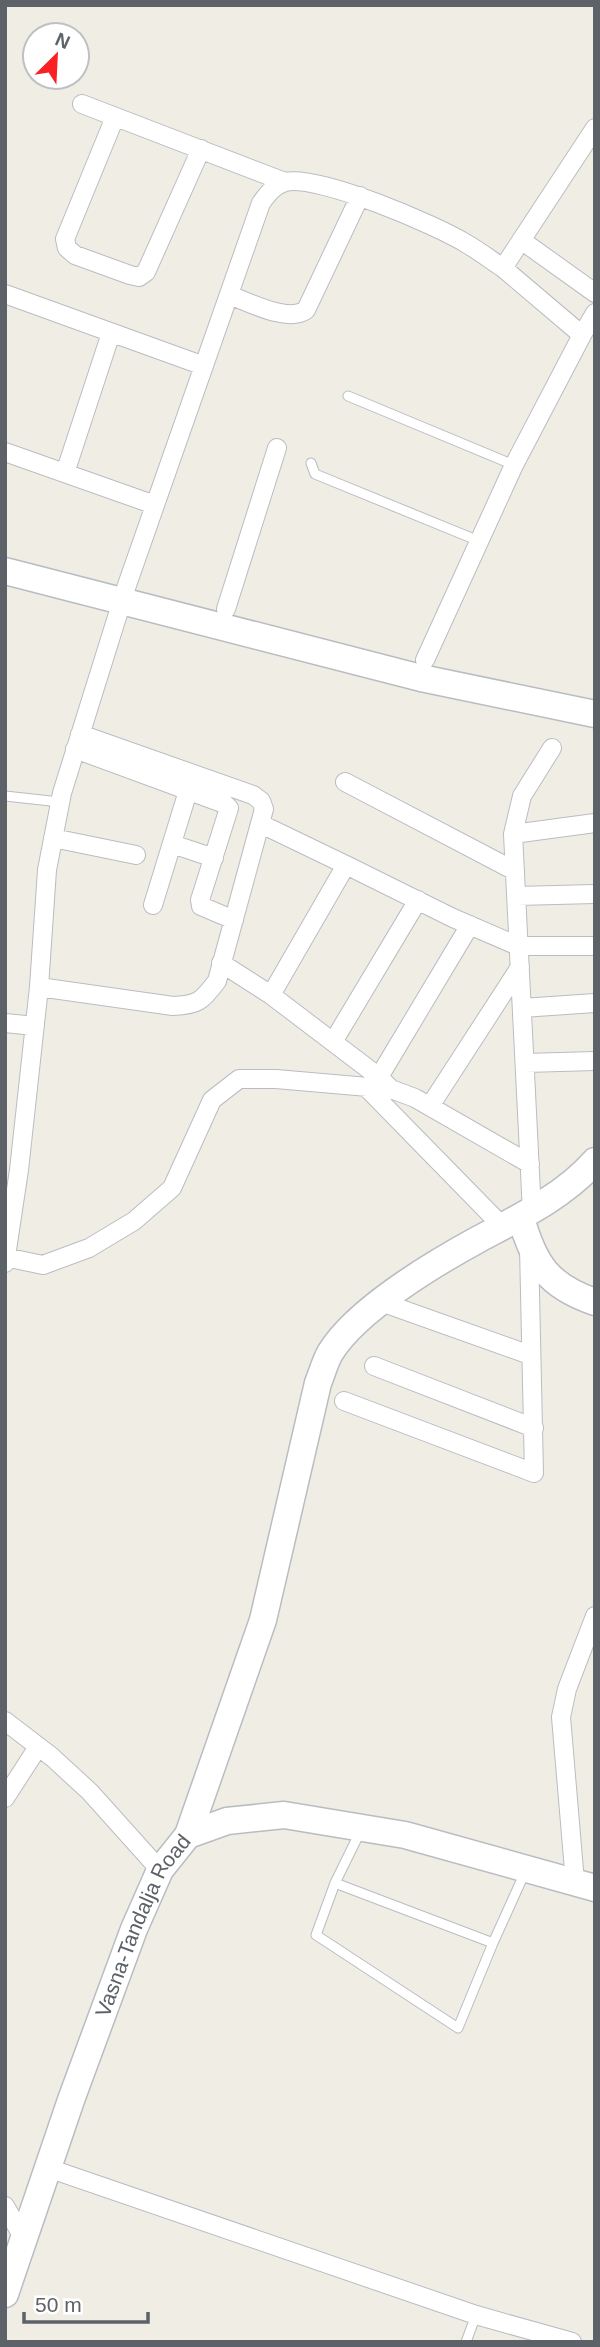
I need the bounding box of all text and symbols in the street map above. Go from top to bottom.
north arrow [21,21,91,91]
text: N [52,29,73,53]
street label: Vasna-Tandalja Road [91,1830,195,2020]
scale bar [24,2280,149,2324]
text: 50 m [35,2293,82,2316]

